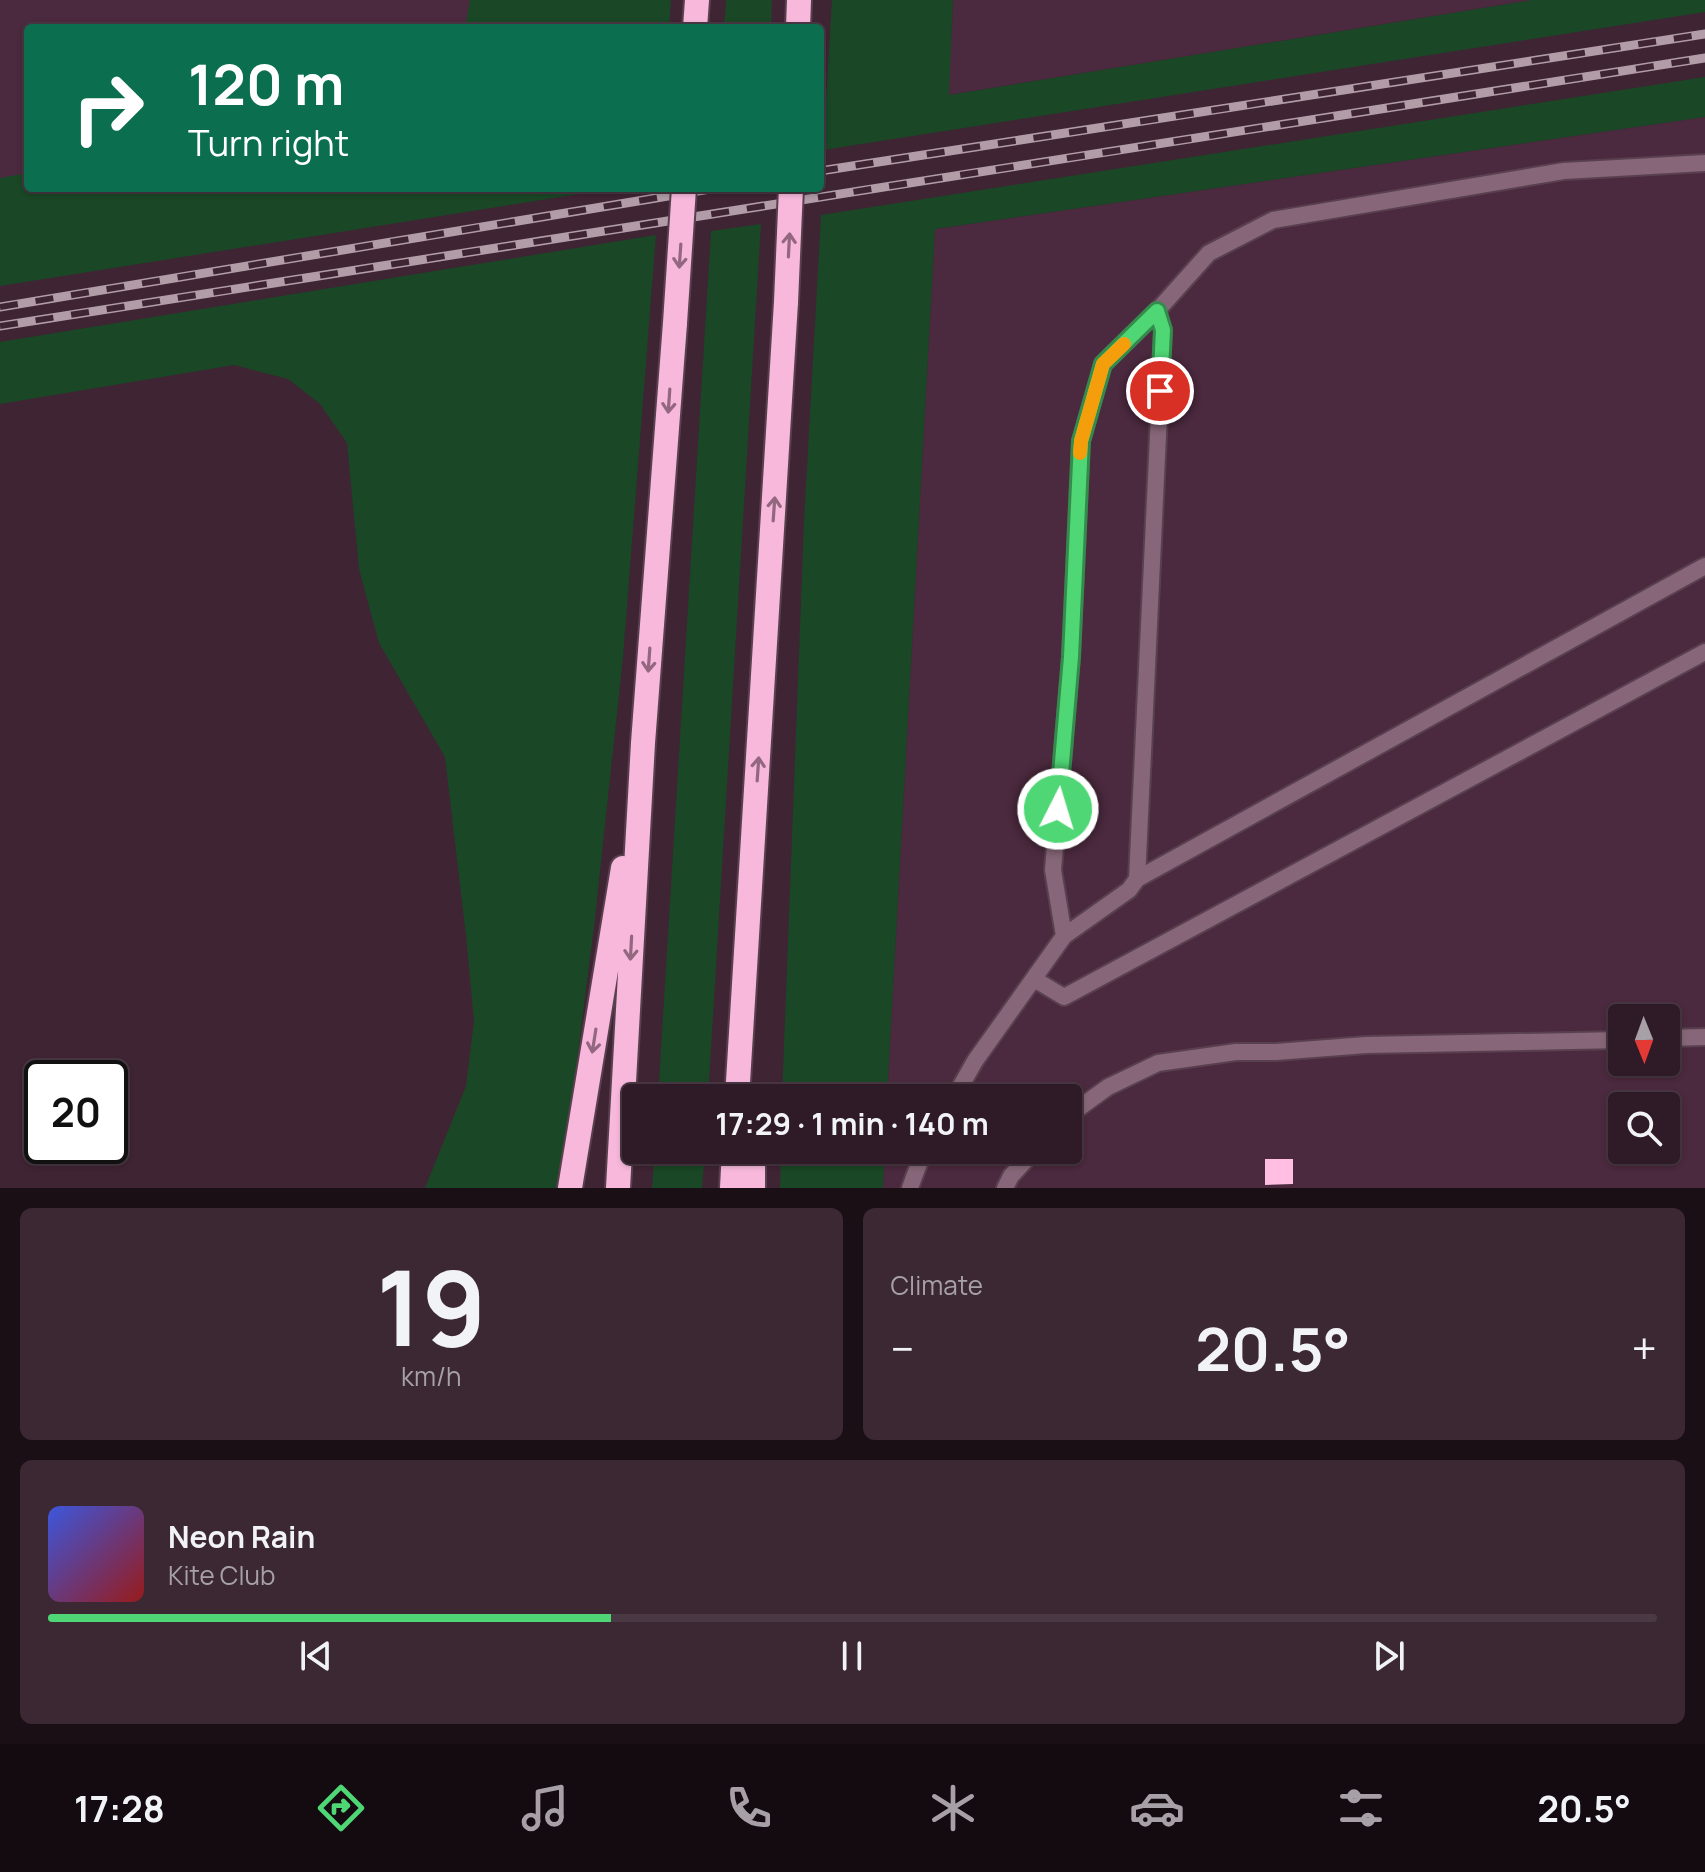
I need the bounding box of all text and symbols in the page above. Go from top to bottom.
text: 120 m [188,45,344,122]
icon: right [56,56,160,160]
text: Turn right [188,118,349,167]
one-way arrow [782,232,797,259]
one-way arrow [672,242,687,269]
pin [1126,357,1194,425]
icon: arrive [1138,369,1182,413]
one-way arrow [661,387,676,414]
one-way arrow [767,496,782,523]
one-way arrow [641,646,656,673]
one-way arrow [751,756,766,783]
position arrow [1016,767,1100,851]
one-way arrow [624,934,639,961]
north arrow [1608,1004,1680,1076]
map controls [1608,1004,1680,1164]
one-way arrow [586,1028,601,1053]
speed limit sign: 20 [24,1060,128,1164]
button: search [1608,1092,1680,1164]
text: 17:29 · 1 min · 140 m [715,1103,989,1144]
text: 19 [376,1235,486,1377]
text: Climate [891,1267,983,1303]
text: 20.5° [1195,1307,1351,1389]
text: − [891,1318,914,1378]
text: + [1632,1318,1657,1378]
text: km/h [401,1358,461,1394]
text: Neon Rain [168,1516,315,1557]
text: Kite Club [168,1557,275,1593]
icon: previous [294,1634,338,1678]
icon: pause [830,1634,874,1678]
icon: next [1367,1634,1411,1678]
icon: directions [313,1780,369,1836]
icon: music [517,1780,573,1836]
icon: phone [721,1780,777,1836]
icon: climate [925,1780,981,1836]
icon: car [1129,1780,1185,1836]
icon: filters [1333,1780,1389,1836]
text: 17:28 [74,1784,165,1833]
text: 20.5° [1538,1784,1631,1833]

